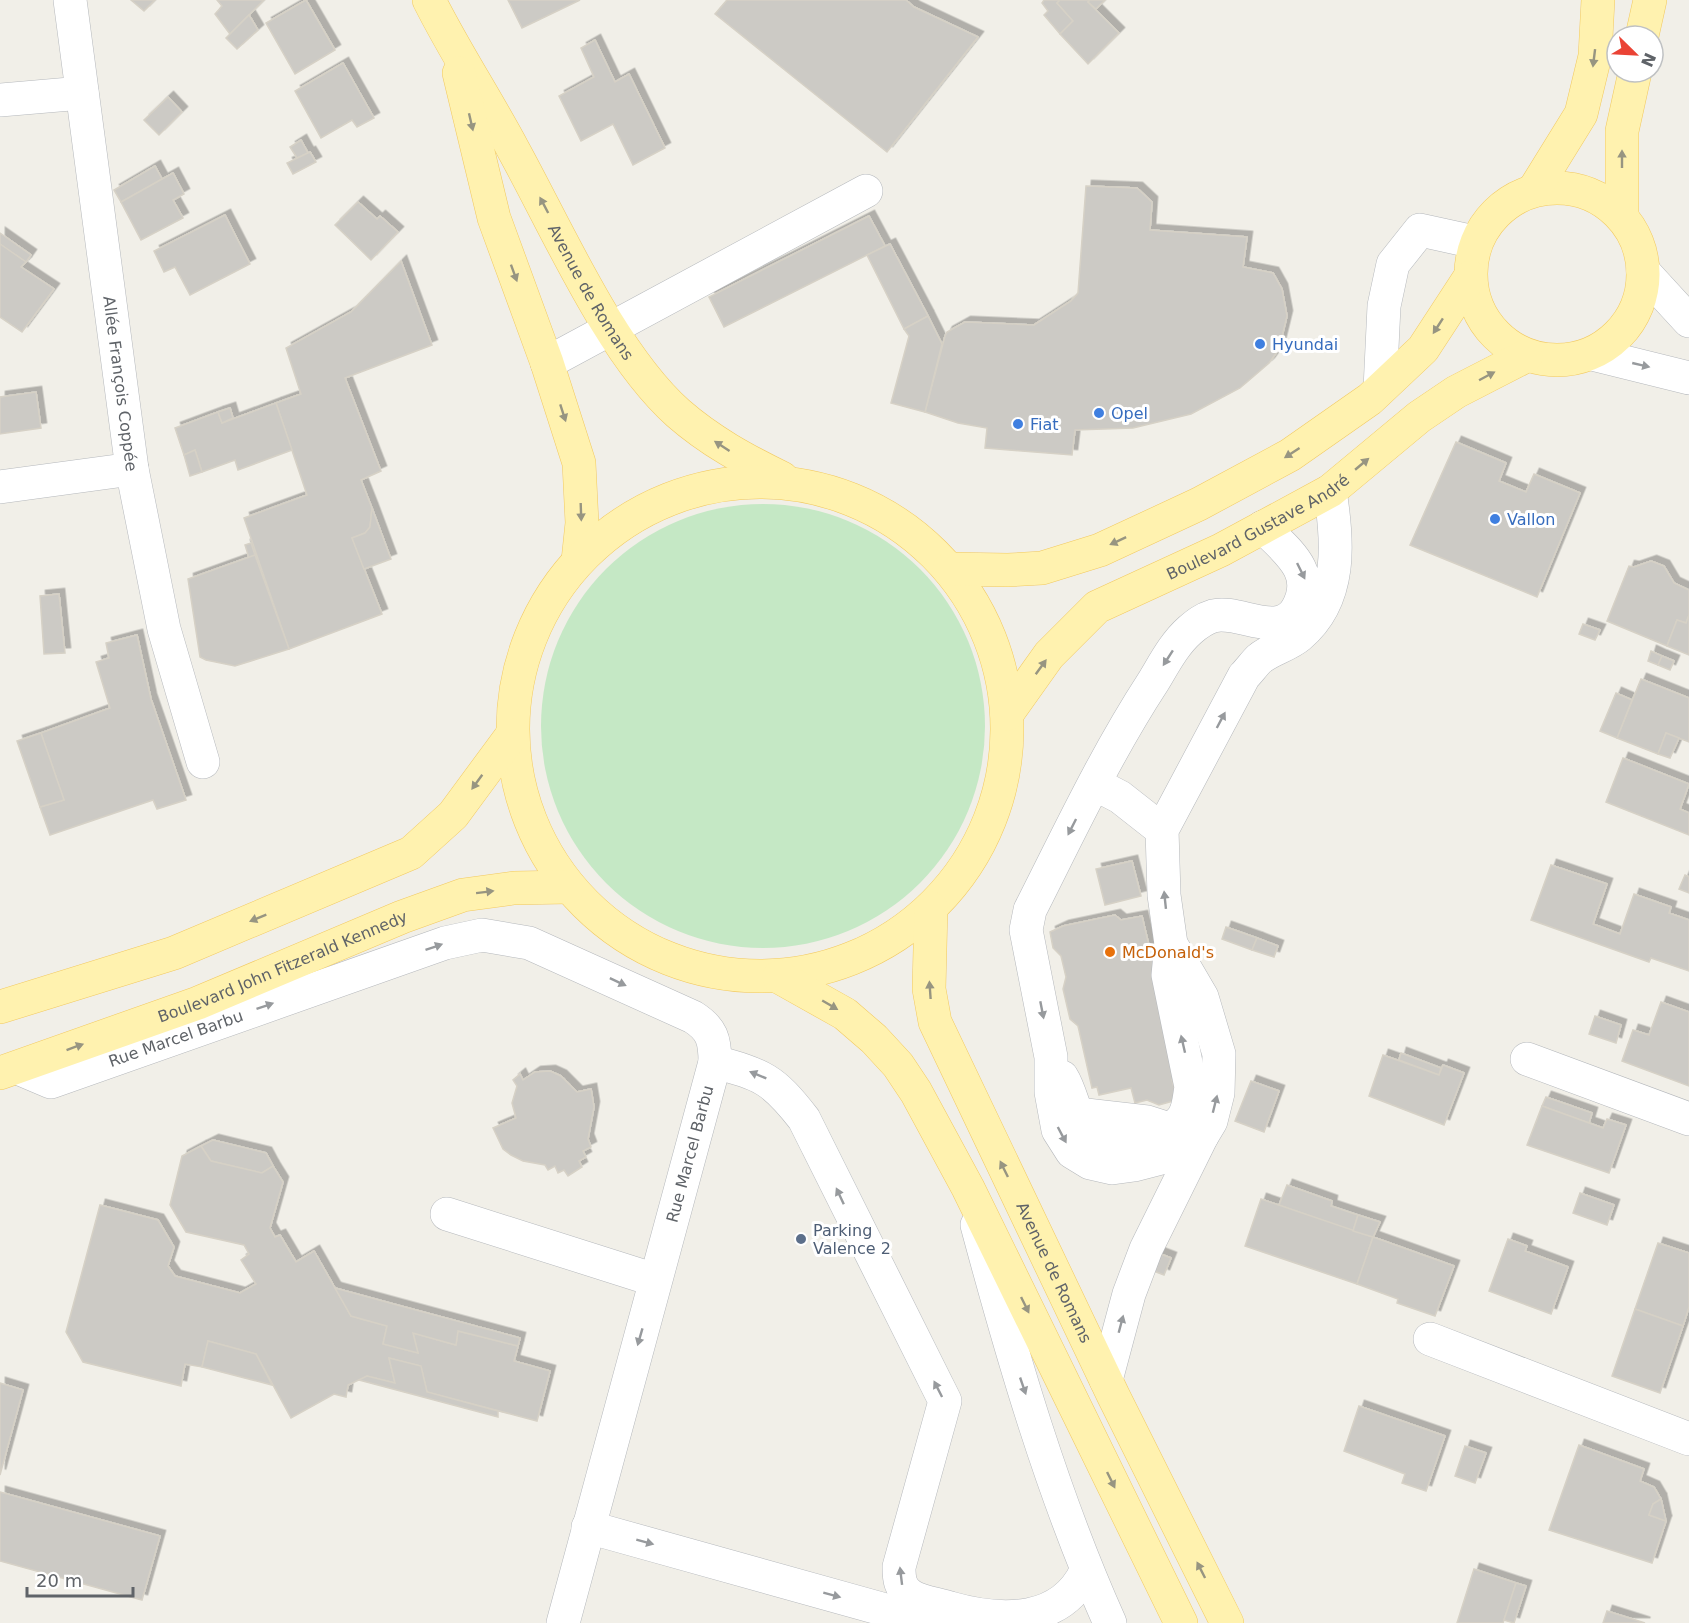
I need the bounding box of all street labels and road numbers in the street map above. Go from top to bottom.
street label: Avenue de Romans [544,221,638,364]
street label: Allée François Coppée [100,295,142,472]
street label: Boulevard Gustave André [1163,470,1353,583]
street label: Boulevard John Fitzerald Kennedy [155,906,410,1026]
street label: Rue Marcel Barbu [106,1006,245,1070]
street label: Rue Marcel Barbu [663,1083,717,1225]
street label: Avenue de Romans [1013,1199,1096,1346]

